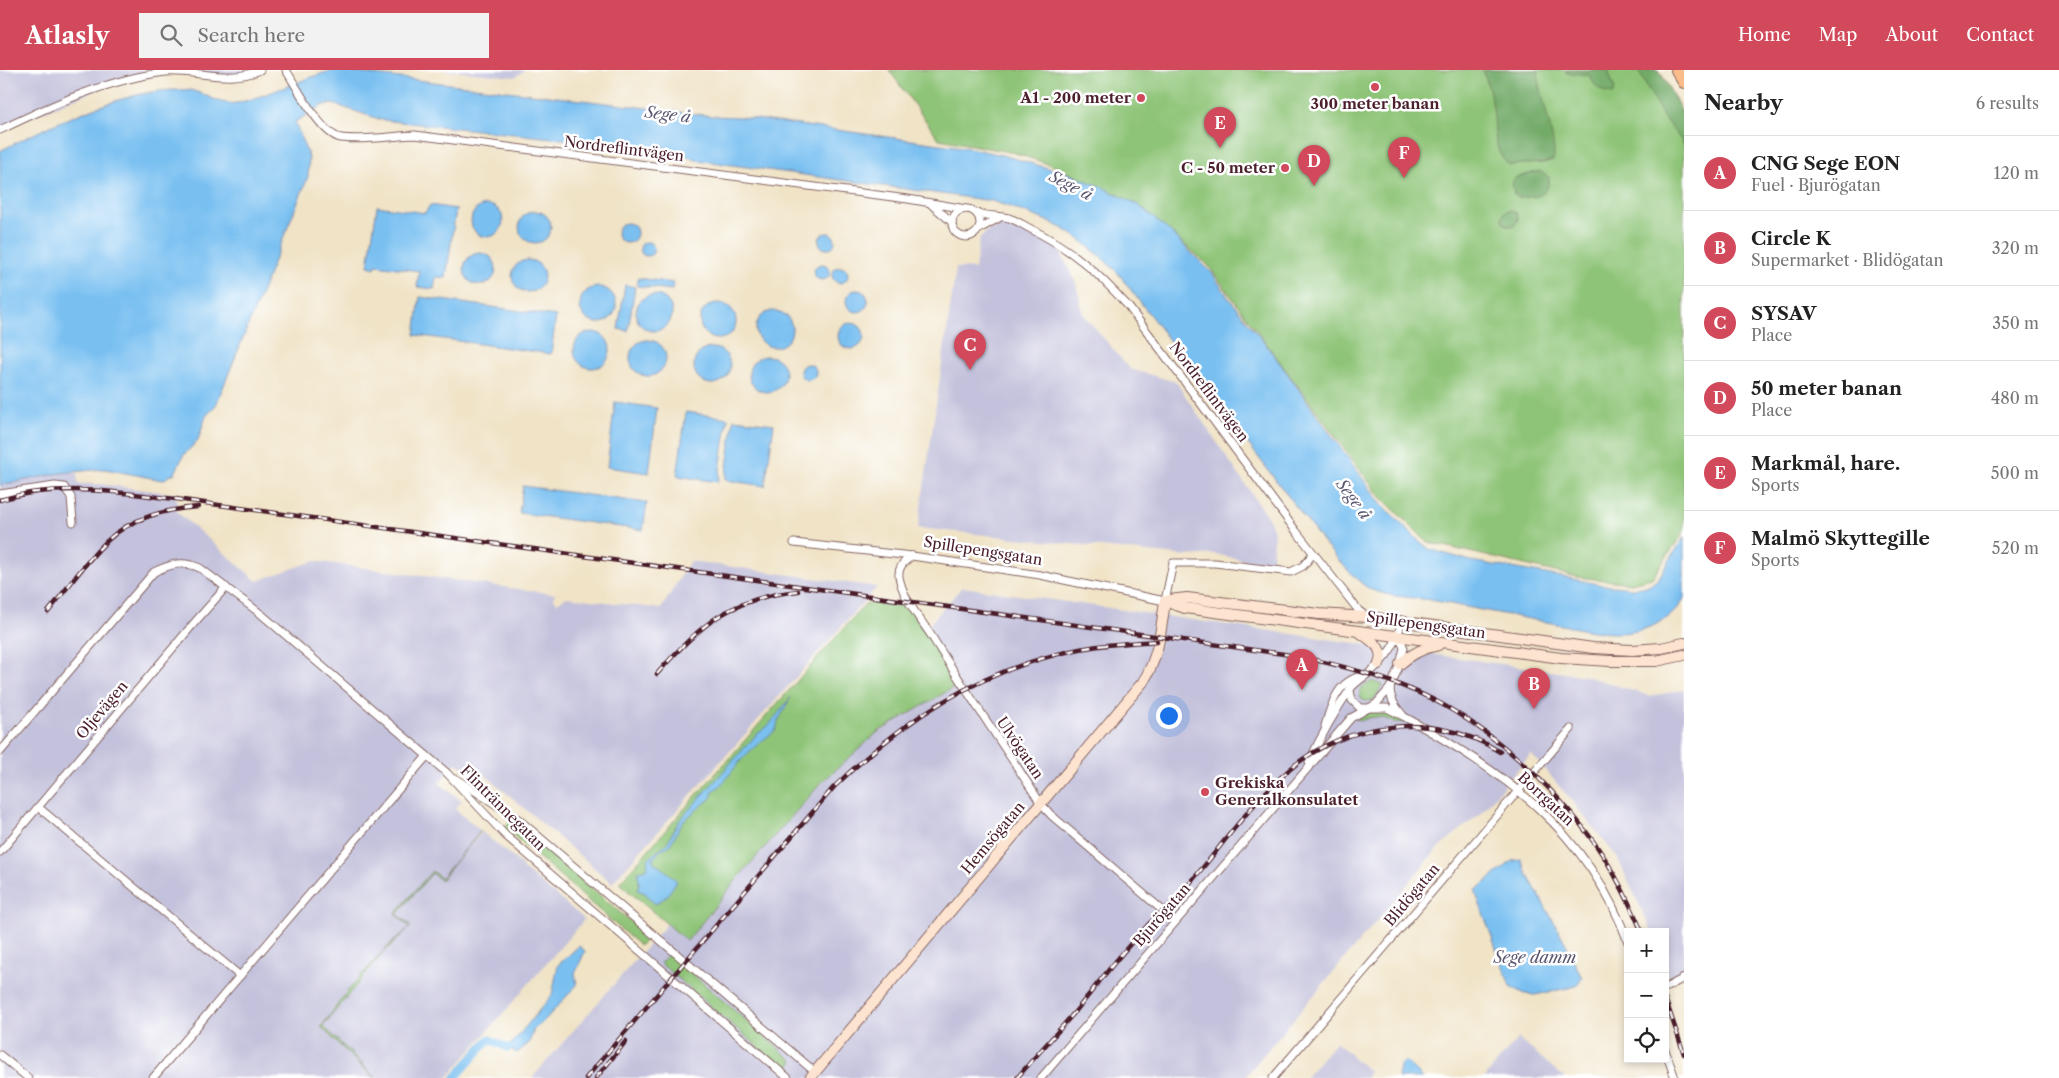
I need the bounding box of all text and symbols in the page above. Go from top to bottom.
search box [139,13,489,58]
text: Atlasly [25,21,109,50]
icon: search [157,21,185,49]
text: Search here [197,24,305,47]
text: Home [1738,24,1791,46]
text: Map [1819,24,1857,46]
text: About [1885,24,1938,46]
text: Contact [1966,24,2034,46]
marker: 300 meter banan [1369,81,1381,93]
place label: A1 - 200 meter [1019,88,1132,107]
text: Nearby [1704,90,1783,115]
marker: A1 - 200 meter [1135,92,1147,104]
text: 6 results [1976,93,2039,113]
place label: 300 meter banan [1311,94,1440,113]
water label: Sege å [643,101,692,127]
pin: E [1204,107,1236,148]
street label: Nordreflintvägen [563,132,686,165]
pin: F [1388,137,1420,178]
pin: D [1298,145,1330,186]
text: CNG Sege EON [1751,152,1900,175]
place label: C - 50 meter [1181,158,1276,177]
marker: C - 50 meter [1279,162,1291,174]
text: A [1714,163,1726,183]
text: 120 m [1994,163,2039,183]
water label: Sege å [1045,165,1096,205]
text: Fuel · Bjurögatan [1751,175,1881,195]
text: Circle K [1751,227,1831,250]
text: B [1714,238,1726,258]
text: 320 m [1992,238,2039,258]
text: Supermarket · Blidögatan [1751,250,1944,270]
text: SYSAV [1751,302,1816,325]
text: C [1714,313,1726,333]
text: 350 m [1992,313,2039,333]
text: Place [1751,325,1792,345]
pin: C [954,329,986,370]
street label: Nordreflintvägen [1165,338,1254,446]
text: 50 meter banan [1751,377,1902,400]
text: D [1713,388,1727,408]
text: 480 m [1991,388,2039,408]
text: Place [1751,400,1792,420]
text: Markmål, hare. [1751,452,1900,475]
text: E [1714,463,1726,483]
text: 500 m [1991,463,2039,483]
water label: Sege å [1332,474,1376,524]
text: Sports [1751,475,1800,495]
text: Malmö Skyttegille [1751,527,1930,550]
street label: Spillepengsgatan [922,532,1044,569]
text: F [1715,538,1725,558]
text: 520 m [1992,538,2039,558]
text: Sports [1751,550,1800,570]
street label: Spillepengsgatan [1365,607,1487,642]
pin: A [1286,649,1318,690]
pin: B [1518,668,1550,709]
street label: Oljevägen [72,676,132,743]
your location [1156,703,1182,729]
street label: Ulvögatan [993,713,1049,783]
street label: Flintrännegatan [457,761,551,855]
street label: Borrgatan [1514,768,1579,830]
place label: Grekiska Generalkonsulatet [1215,773,1358,809]
marker: Grekiska Generalkonsulatet [1199,786,1211,798]
street label: Hemsögatan [957,797,1029,878]
street label: Blidögatan [1380,859,1444,930]
street label: Bjurögatan [1129,879,1195,950]
map controls [1624,928,1669,1063]
button: + [1624,928,1669,973]
water label: Sege damm [1493,947,1576,967]
button: − [1624,973,1669,1018]
button: locate [1624,1018,1669,1063]

